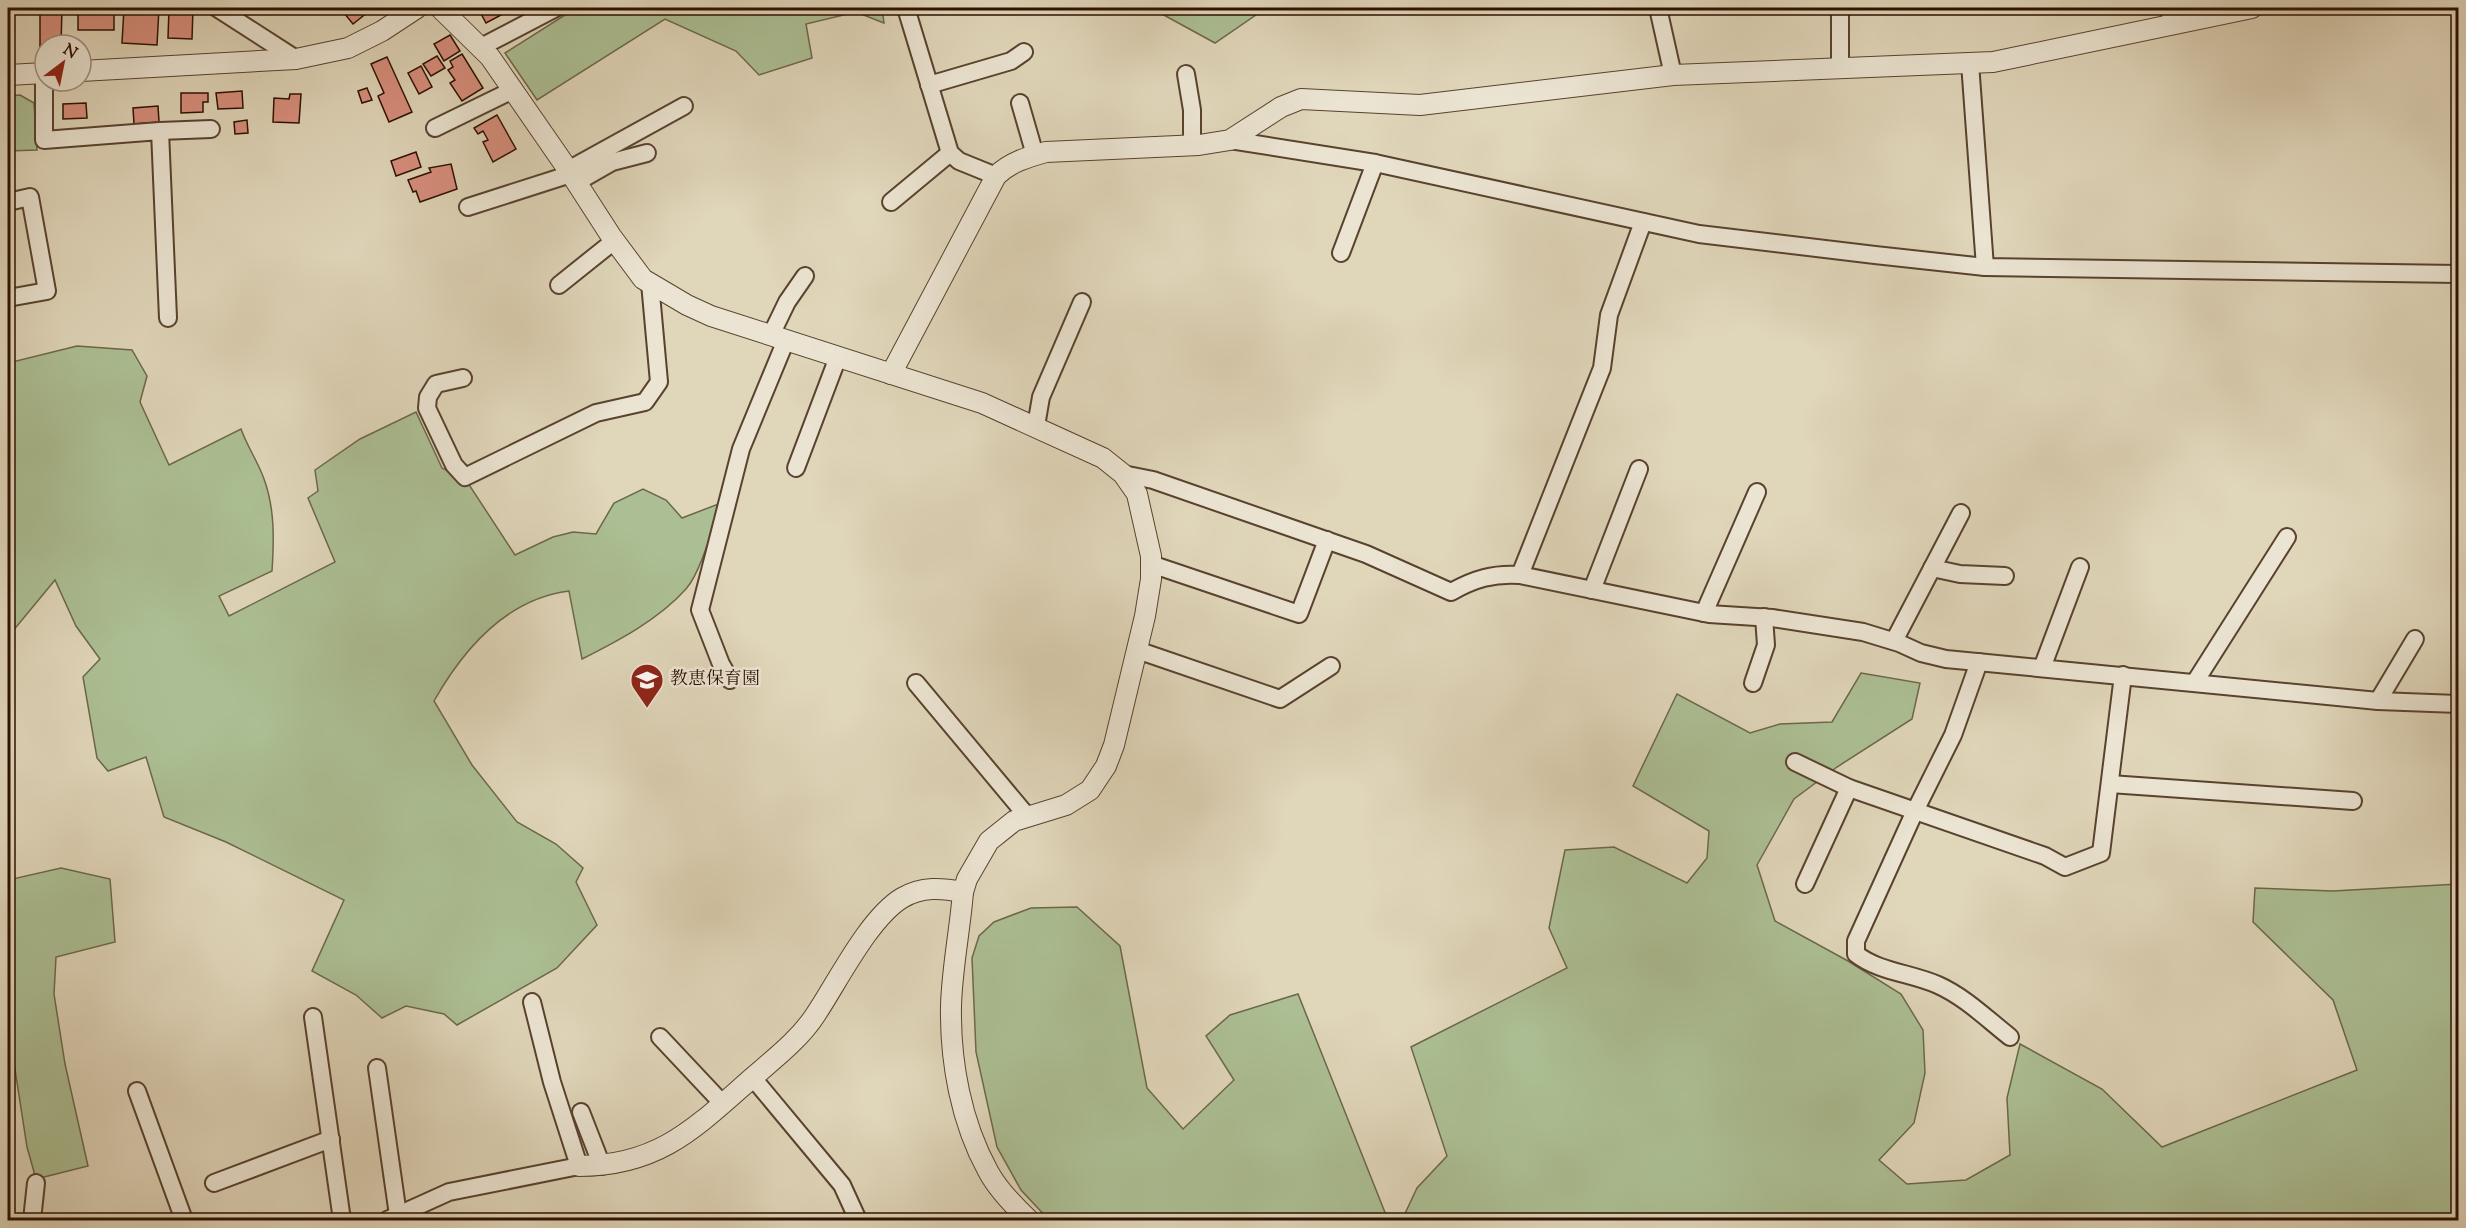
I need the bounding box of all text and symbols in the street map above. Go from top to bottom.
north arrow [33,33,93,93]
text: N [58,39,81,66]
school or university icon: 教恵保育園 [629,662,665,709]
place label: 教恵保育園 [670,667,760,693]

